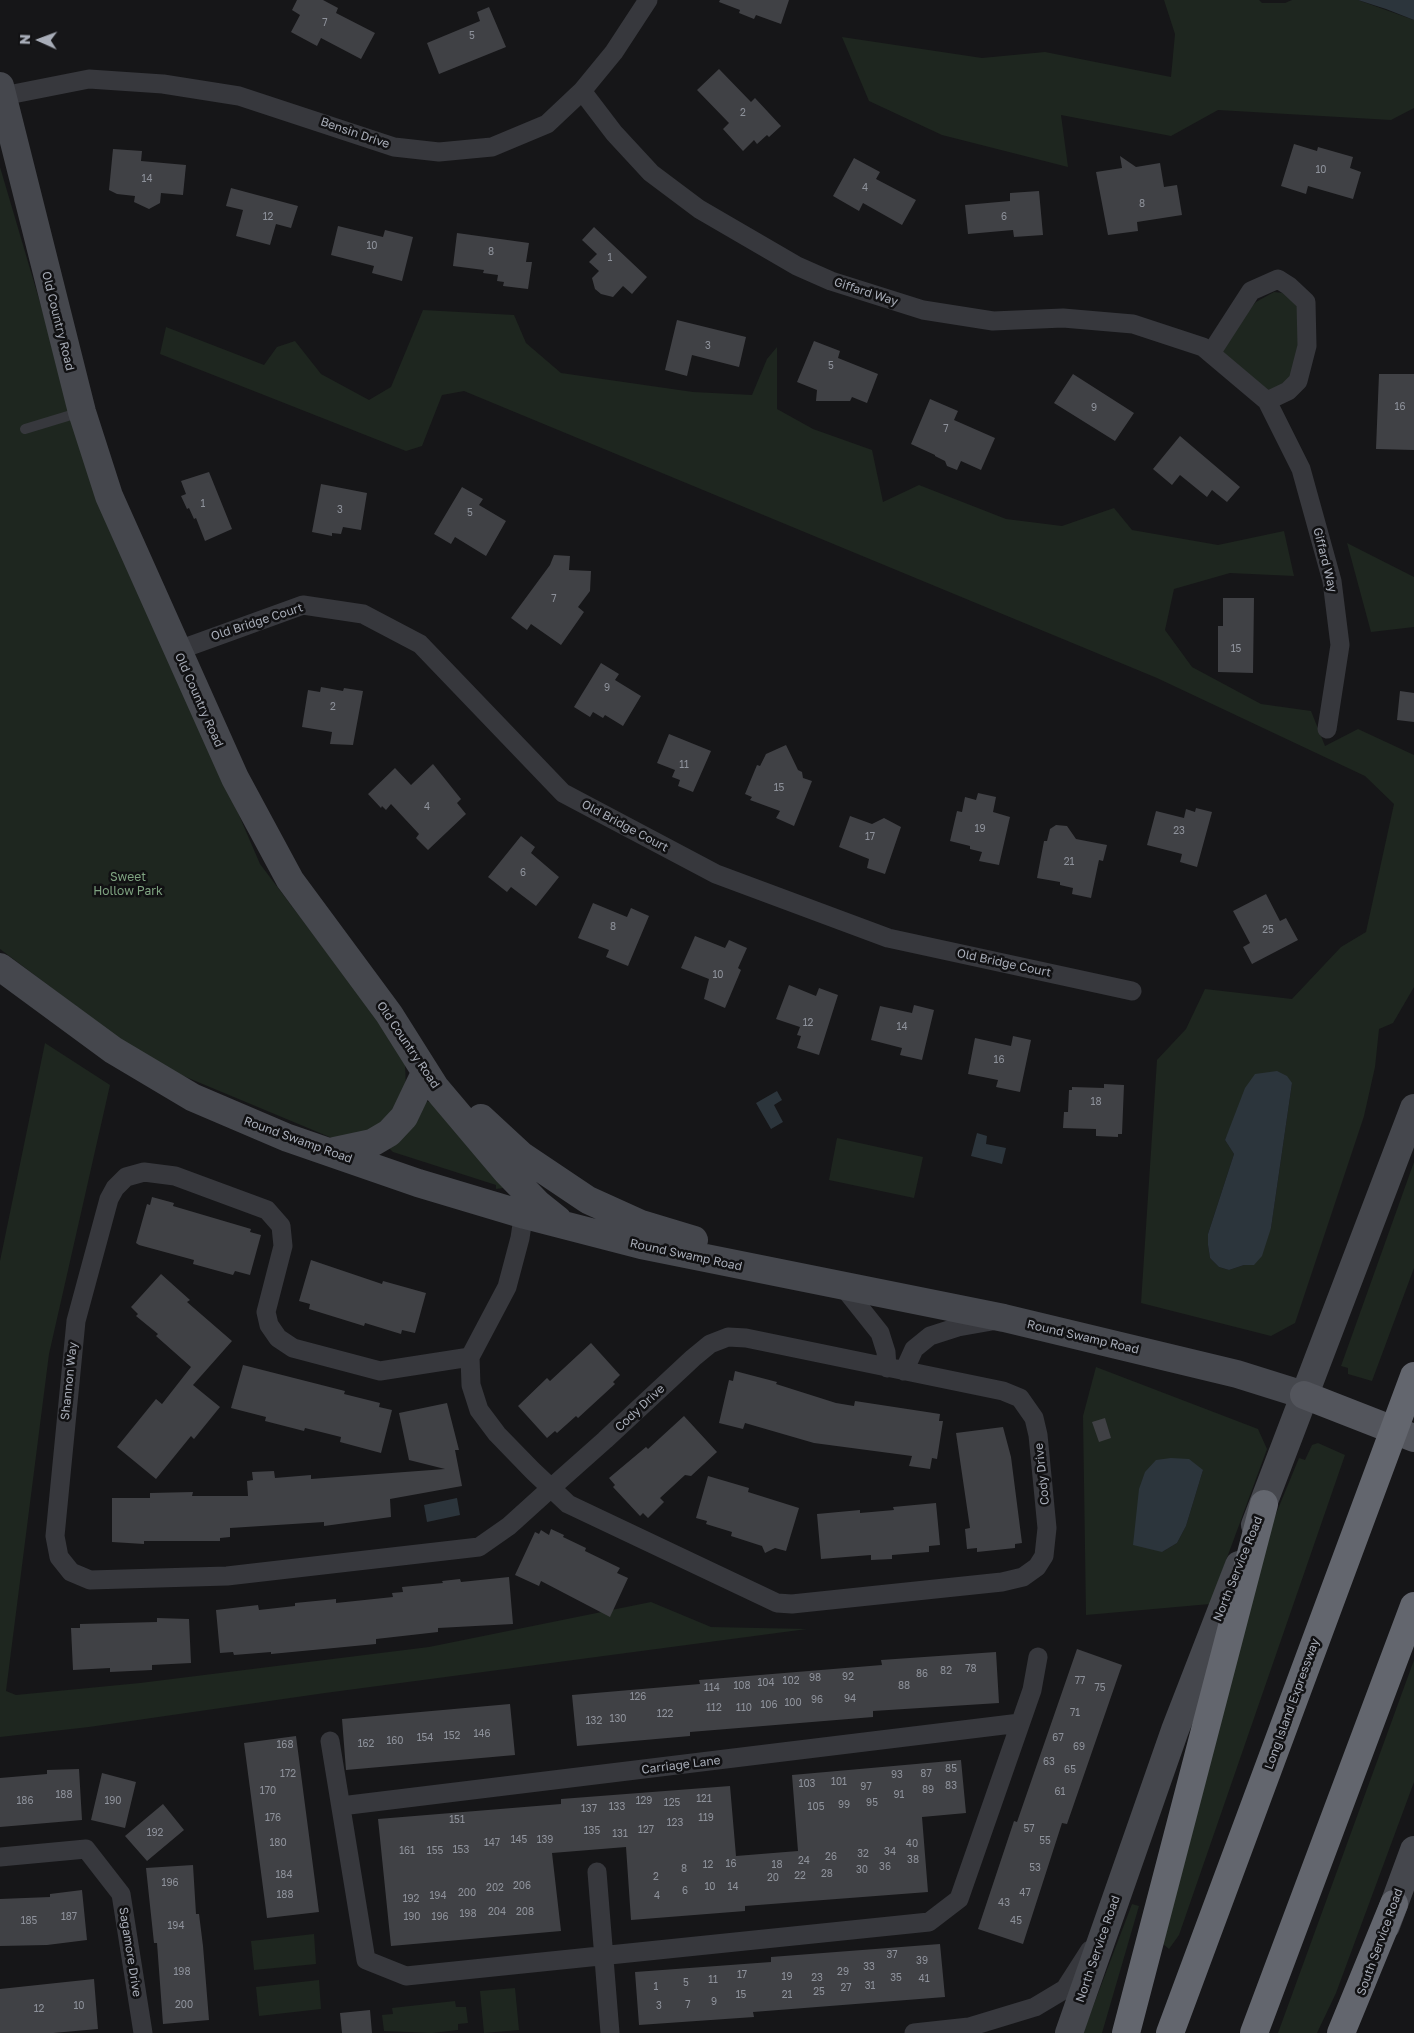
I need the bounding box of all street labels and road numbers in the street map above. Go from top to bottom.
street label: Bensin Drive [319,114,391,152]
street label: Old Country Road [39,270,77,372]
street label: Giffard Way [832,275,900,309]
street label: Giffard Way [1310,526,1340,594]
street label: Old Bridge Court [209,600,305,644]
street label: Old Country Road [172,651,226,749]
street label: Old Bridge Court [579,797,671,855]
street label: Old Bridge Court [956,946,1052,980]
street label: Old Country Road [374,999,442,1091]
street label: Round Swamp Road [242,1114,354,1166]
street label: Round Swamp Road [629,1236,743,1274]
street label: Round Swamp Road [1026,1317,1140,1357]
street label: Shannon Way [58,1341,80,1421]
street label: Cody Drive [612,1382,668,1434]
street label: Cody Drive [1032,1442,1052,1506]
street label: North Service Road [1210,1514,1266,1624]
street label: Long Island Expressway [1262,1636,1322,1772]
street label: Carriage Lane [641,1753,721,1777]
street label: South Service Road [1354,1887,1406,1997]
street label: North Service Road [1073,1894,1123,2004]
street label: Sagamore Drive [116,1906,144,1998]

